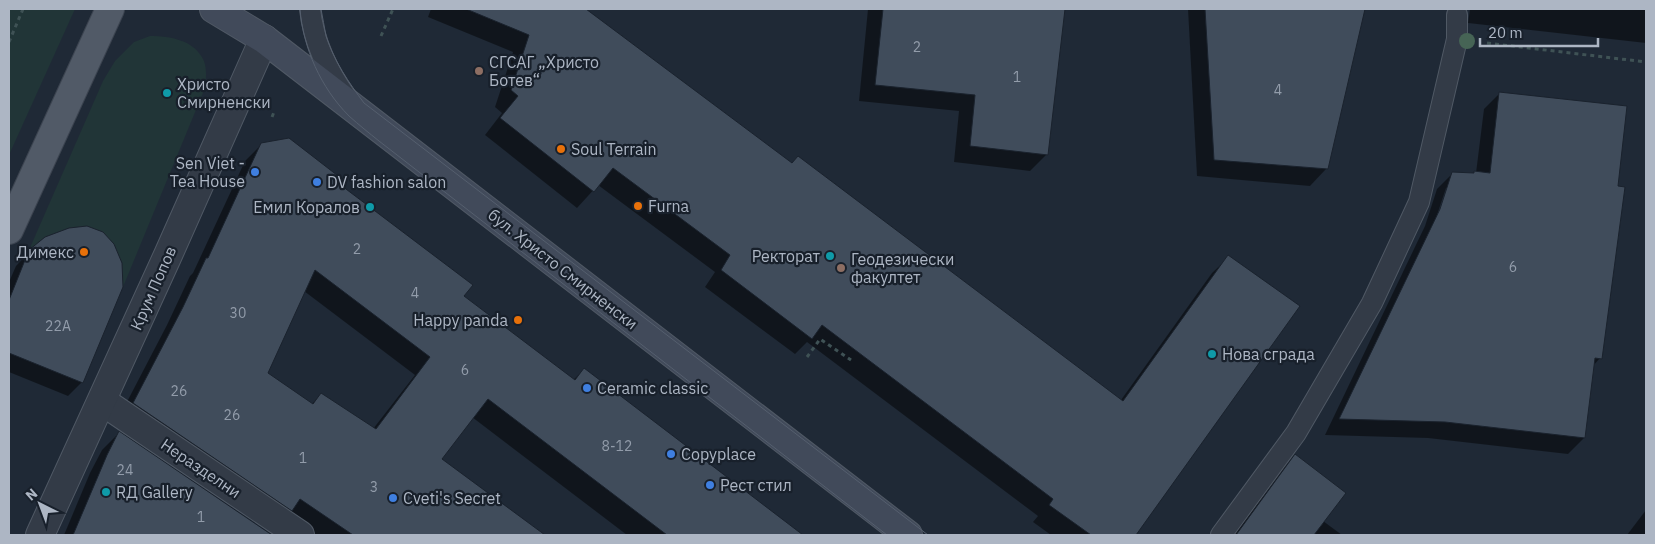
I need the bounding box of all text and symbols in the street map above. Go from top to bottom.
scale bar [1480,15,1598,47]
text: 20 m [1488,23,1523,42]
house number: 2 [913,38,921,56]
place label: СГСАГ „Христо Ботев“ [489,52,599,90]
marker: СГСАГ „Христо Ботев“ [473,65,485,77]
house number: 1 [1013,68,1021,86]
place label: Христо Смирненски [177,74,271,112]
house number: 4 [1274,81,1282,99]
marker: Христо Смирненски [161,87,173,99]
place label: Soul Terrain [571,139,657,159]
marker: Soul Terrain [555,143,567,155]
place label: Sen Viet - Tea House [170,153,245,191]
marker: Sen Viet - Tea House [249,166,261,178]
place label: DV fashion salon [327,172,446,192]
marker: DV fashion salon [311,176,323,188]
place label: Furna [648,196,690,216]
place label: Емил Коралов [253,197,360,217]
marker: Furna [632,200,644,212]
marker: Емил Коралов [364,201,376,213]
street label: бул. Христо Смирненски [484,204,642,334]
house number: 2 [353,240,361,258]
place label: Димекс [16,242,74,262]
street label: Крум Попов [126,243,180,333]
marker: Димекс [78,246,90,258]
place label: Ректорат [752,246,820,266]
place label: Геодезически факултет [851,249,955,287]
marker: Ректорат [824,250,836,262]
house number: 6 [1509,258,1517,276]
marker: Геодезически факултет [835,262,847,274]
house number: 4 [411,284,419,302]
house number: 30 [230,304,246,322]
place label: Happy panda [413,310,508,330]
marker: Happy panda [512,314,524,326]
house number: 22А [45,317,71,335]
place label: Нова сграда [1222,344,1315,364]
marker: Нова сграда [1206,348,1218,360]
house number: 6 [461,361,469,379]
place label: Ceramic classic [597,378,708,398]
house number: 26 [171,382,187,400]
marker: Ceramic classic [581,382,593,394]
house number: 26 [224,406,240,424]
street label: Неразделни [157,434,245,502]
house number: 8-12 [602,437,632,455]
place label: Copyplace [681,444,756,464]
marker: Copyplace [665,448,677,460]
house number: 1 [299,449,307,467]
house number: 24 [117,461,133,479]
place label: Рест стил [720,475,792,495]
house number: 3 [370,478,378,496]
north arrow [15,479,65,529]
marker: Рест стил [704,479,716,491]
place label: RД Gallery [116,482,193,502]
text: N [22,484,41,504]
marker: RД Gallery [100,486,112,498]
place label: Cveti's Secret [403,488,501,508]
marker: Cveti's Secret [387,492,399,504]
house number: 1 [197,508,205,526]

